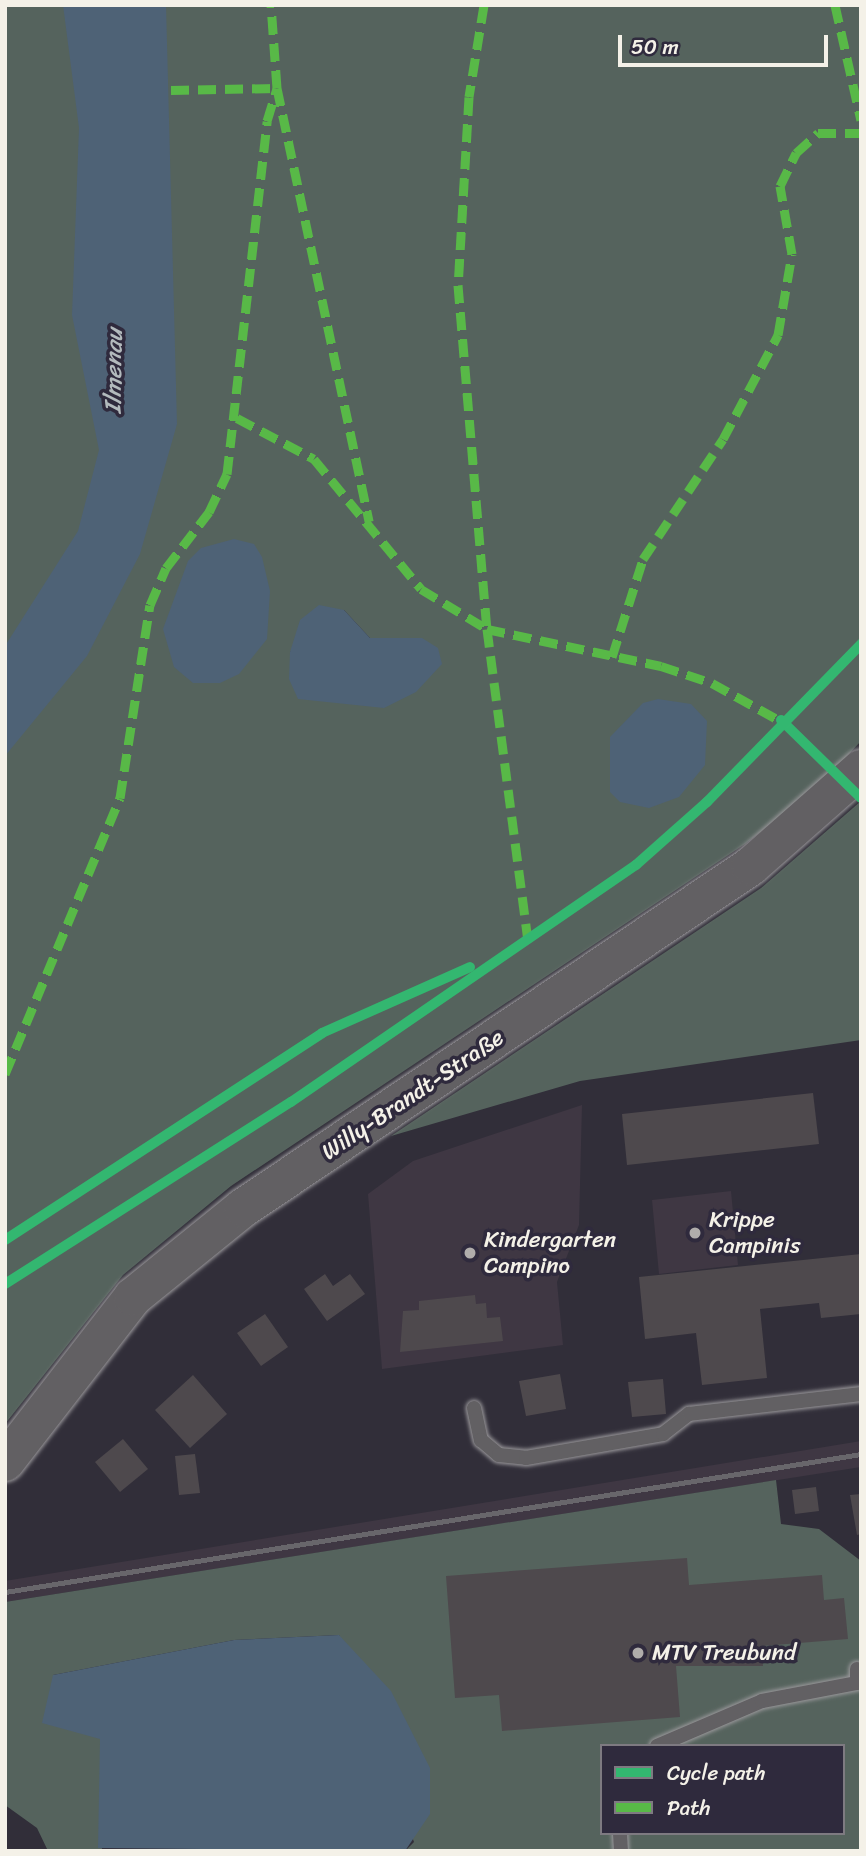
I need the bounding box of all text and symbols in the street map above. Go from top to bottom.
scale bar [621,21,831,65]
text: 50 m [631,28,679,66]
water label: Ilmenau [99,328,129,414]
street label: Willy-Brandt-Straße [317,1024,509,1166]
place label: Krippe Campinis [709,1206,800,1260]
marker: Krippe Campinis [687,1225,703,1241]
place label: Kindergarten Campino [484,1226,616,1280]
marker: Kindergarten Campino [462,1245,478,1261]
place label: MTV Treubund [652,1639,796,1667]
marker: MTV Treubund [630,1645,646,1661]
legend [600,1744,845,1835]
text: Cycle path [667,1754,766,1792]
text: Path [667,1789,710,1827]

